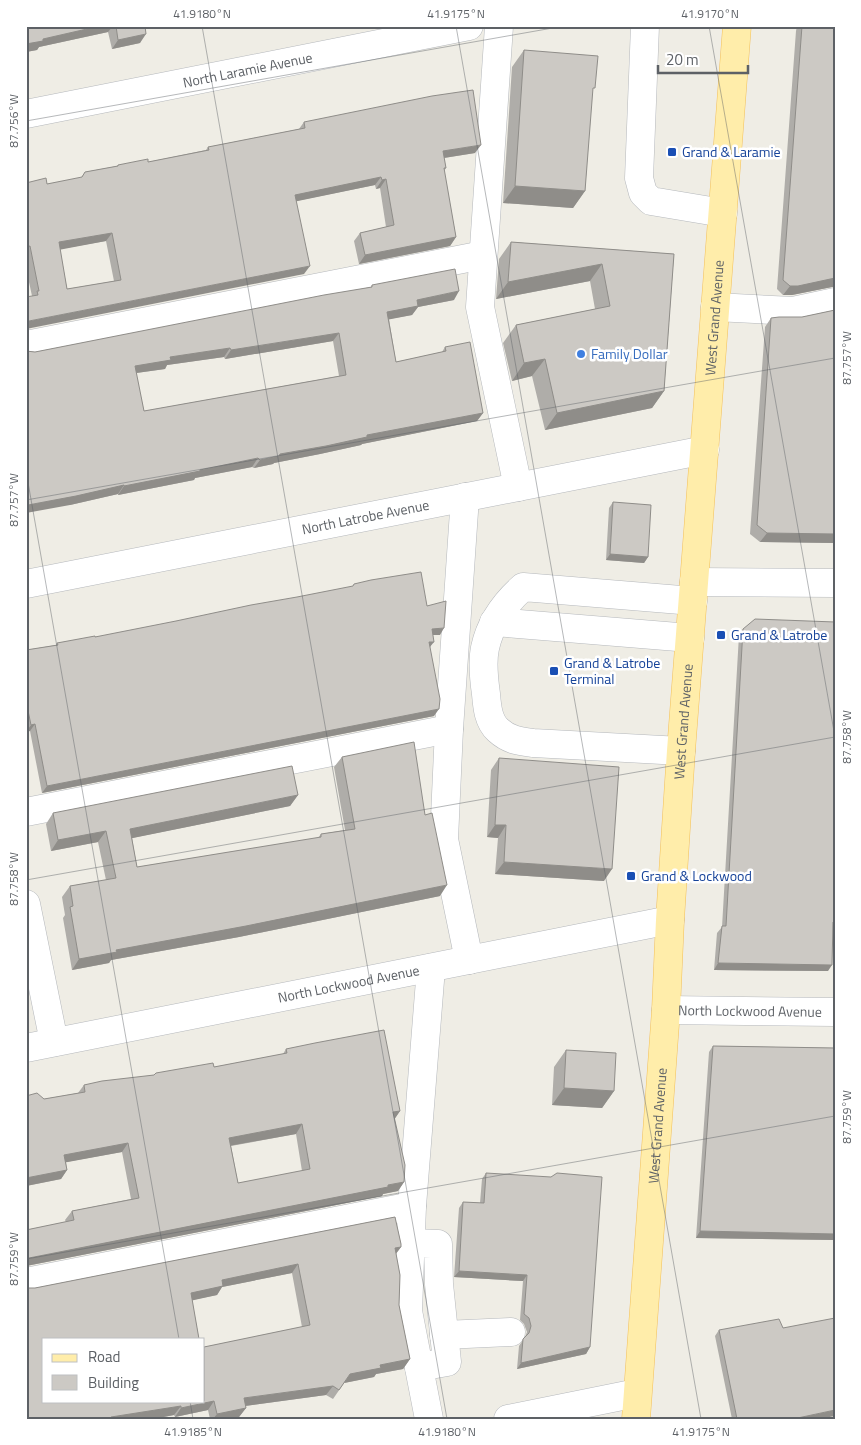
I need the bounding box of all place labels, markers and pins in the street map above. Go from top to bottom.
place label: Grand & Laramie [682,141,781,162]
marker: Grand & Laramie [666,146,678,158]
place label: Family Dollar [591,343,668,364]
marker: Family Dollar [575,348,587,360]
place label: Grand & Latrobe [731,624,827,645]
marker: Grand & Latrobe [715,629,727,641]
place label: Grand & Latrobe Terminal [564,652,660,689]
marker: Grand & Latrobe Terminal [548,665,560,677]
place label: Grand & Lockwood [641,865,752,886]
marker: Grand & Lockwood [625,870,637,882]

